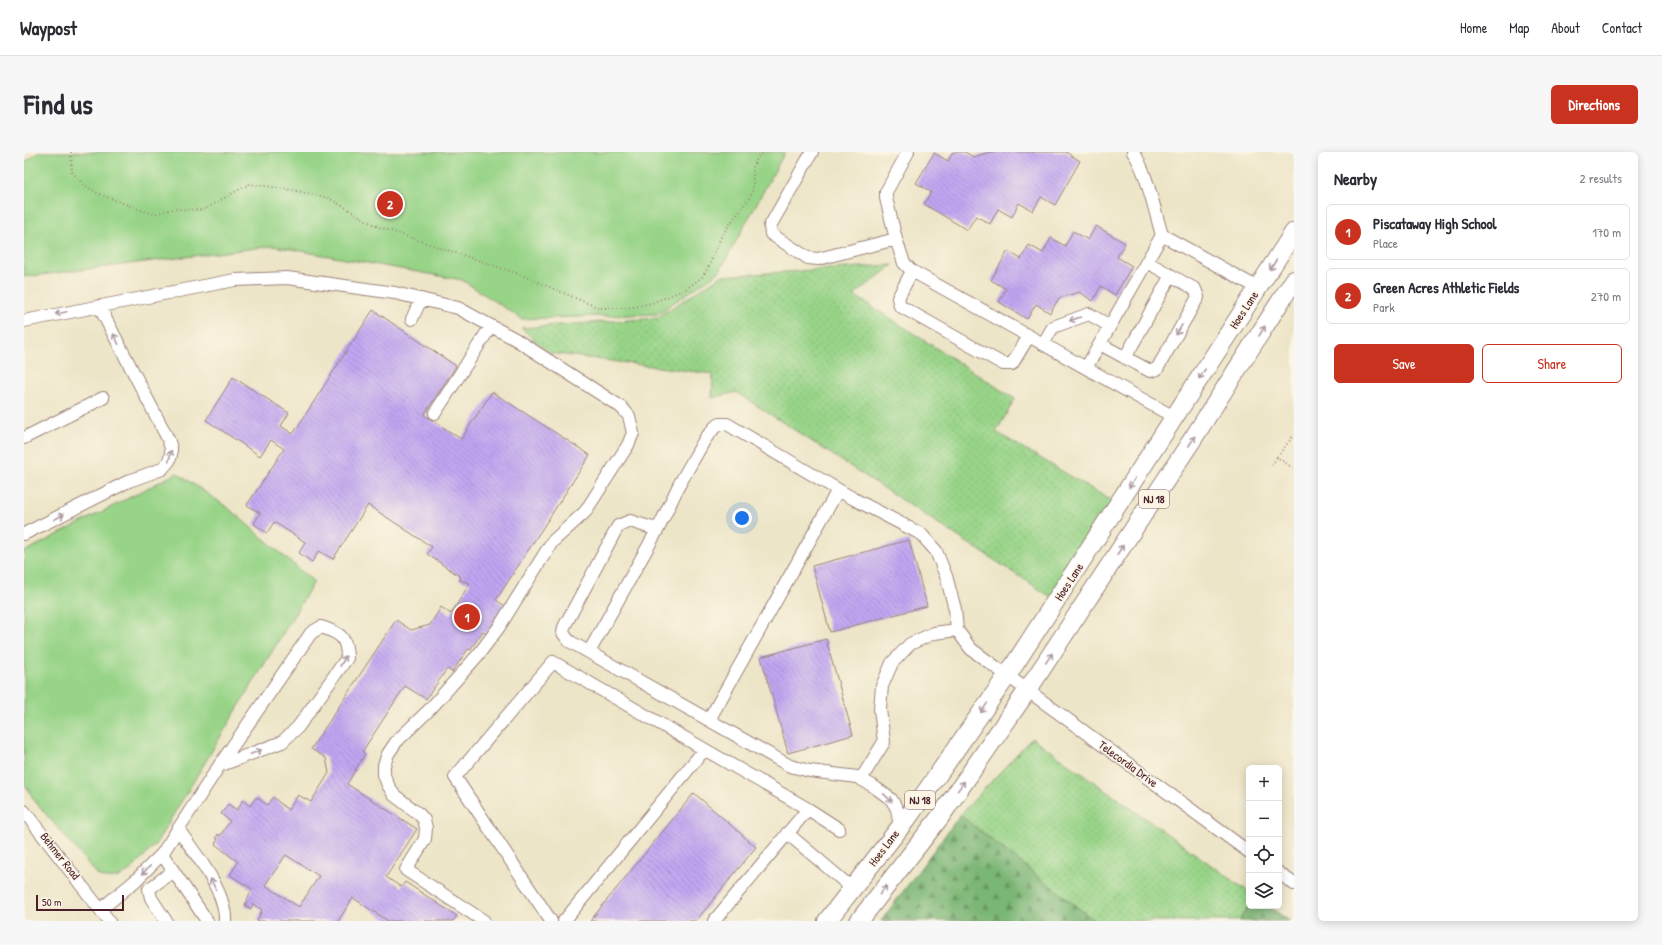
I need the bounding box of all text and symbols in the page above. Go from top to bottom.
text: Waypost [20,15,77,41]
text: Home [1460,18,1487,37]
text: Map [1509,18,1529,37]
text: About [1551,18,1580,37]
text: Contact [1602,18,1642,37]
text: Find us [24,85,93,123]
button: Directions [1551,85,1638,124]
text: Nearby [1334,167,1377,190]
text: 2 results [1580,169,1622,187]
pin: 2 [377,189,403,219]
text: Piscataway High School [1373,213,1497,234]
text: 1 [1346,223,1350,241]
text: 170 m [1592,223,1621,241]
text: Place [1373,234,1398,252]
one-way arrow [1269,259,1277,270]
text: Green Acres Athletic Fields [1373,277,1519,298]
street label: Hoes Lane [1225,287,1262,332]
text: 2 [1345,287,1351,305]
text: 270 m [1591,287,1621,305]
text: Park [1373,298,1395,316]
one-way arrow [55,310,68,318]
one-way arrow [1069,316,1082,323]
one-way arrow [1174,324,1182,336]
one-way arrow [1258,325,1266,337]
one-way arrow [112,333,120,345]
button: Save [1334,344,1474,383]
button: Share [1482,344,1622,383]
one-way arrow [1198,368,1206,379]
one-way arrow [1188,436,1196,447]
one-way arrow [166,450,174,463]
one-way arrow [1128,478,1136,489]
road number: NJ 18 [1139,490,1169,508]
your location [732,508,752,528]
one-way arrow [53,512,65,520]
one-way arrow [1116,544,1125,555]
street label: Hoes Lane [1050,559,1087,604]
pin: 1 [454,602,480,632]
one-way arrow [1045,653,1053,664]
one-way arrow [340,655,348,667]
one-way arrow [980,702,988,713]
street label: Telecordia Drive [1095,736,1162,791]
one-way arrow [249,748,261,756]
map controls [1246,765,1282,909]
button: + [1246,765,1282,801]
one-way arrow [957,781,965,792]
road number: NJ 18 [905,791,935,809]
one-way arrow [883,793,893,803]
button: − [1246,801,1282,837]
street label: Hoes Lane [864,826,903,870]
street label: Behmer Road [36,828,84,883]
button: locate [1246,837,1282,873]
one-way arrow [141,865,151,875]
button: layers [1246,873,1282,909]
one-way arrow [209,879,216,891]
one-way arrow [879,885,887,896]
scale bar [36,893,124,912]
text: 50 m [42,895,62,909]

